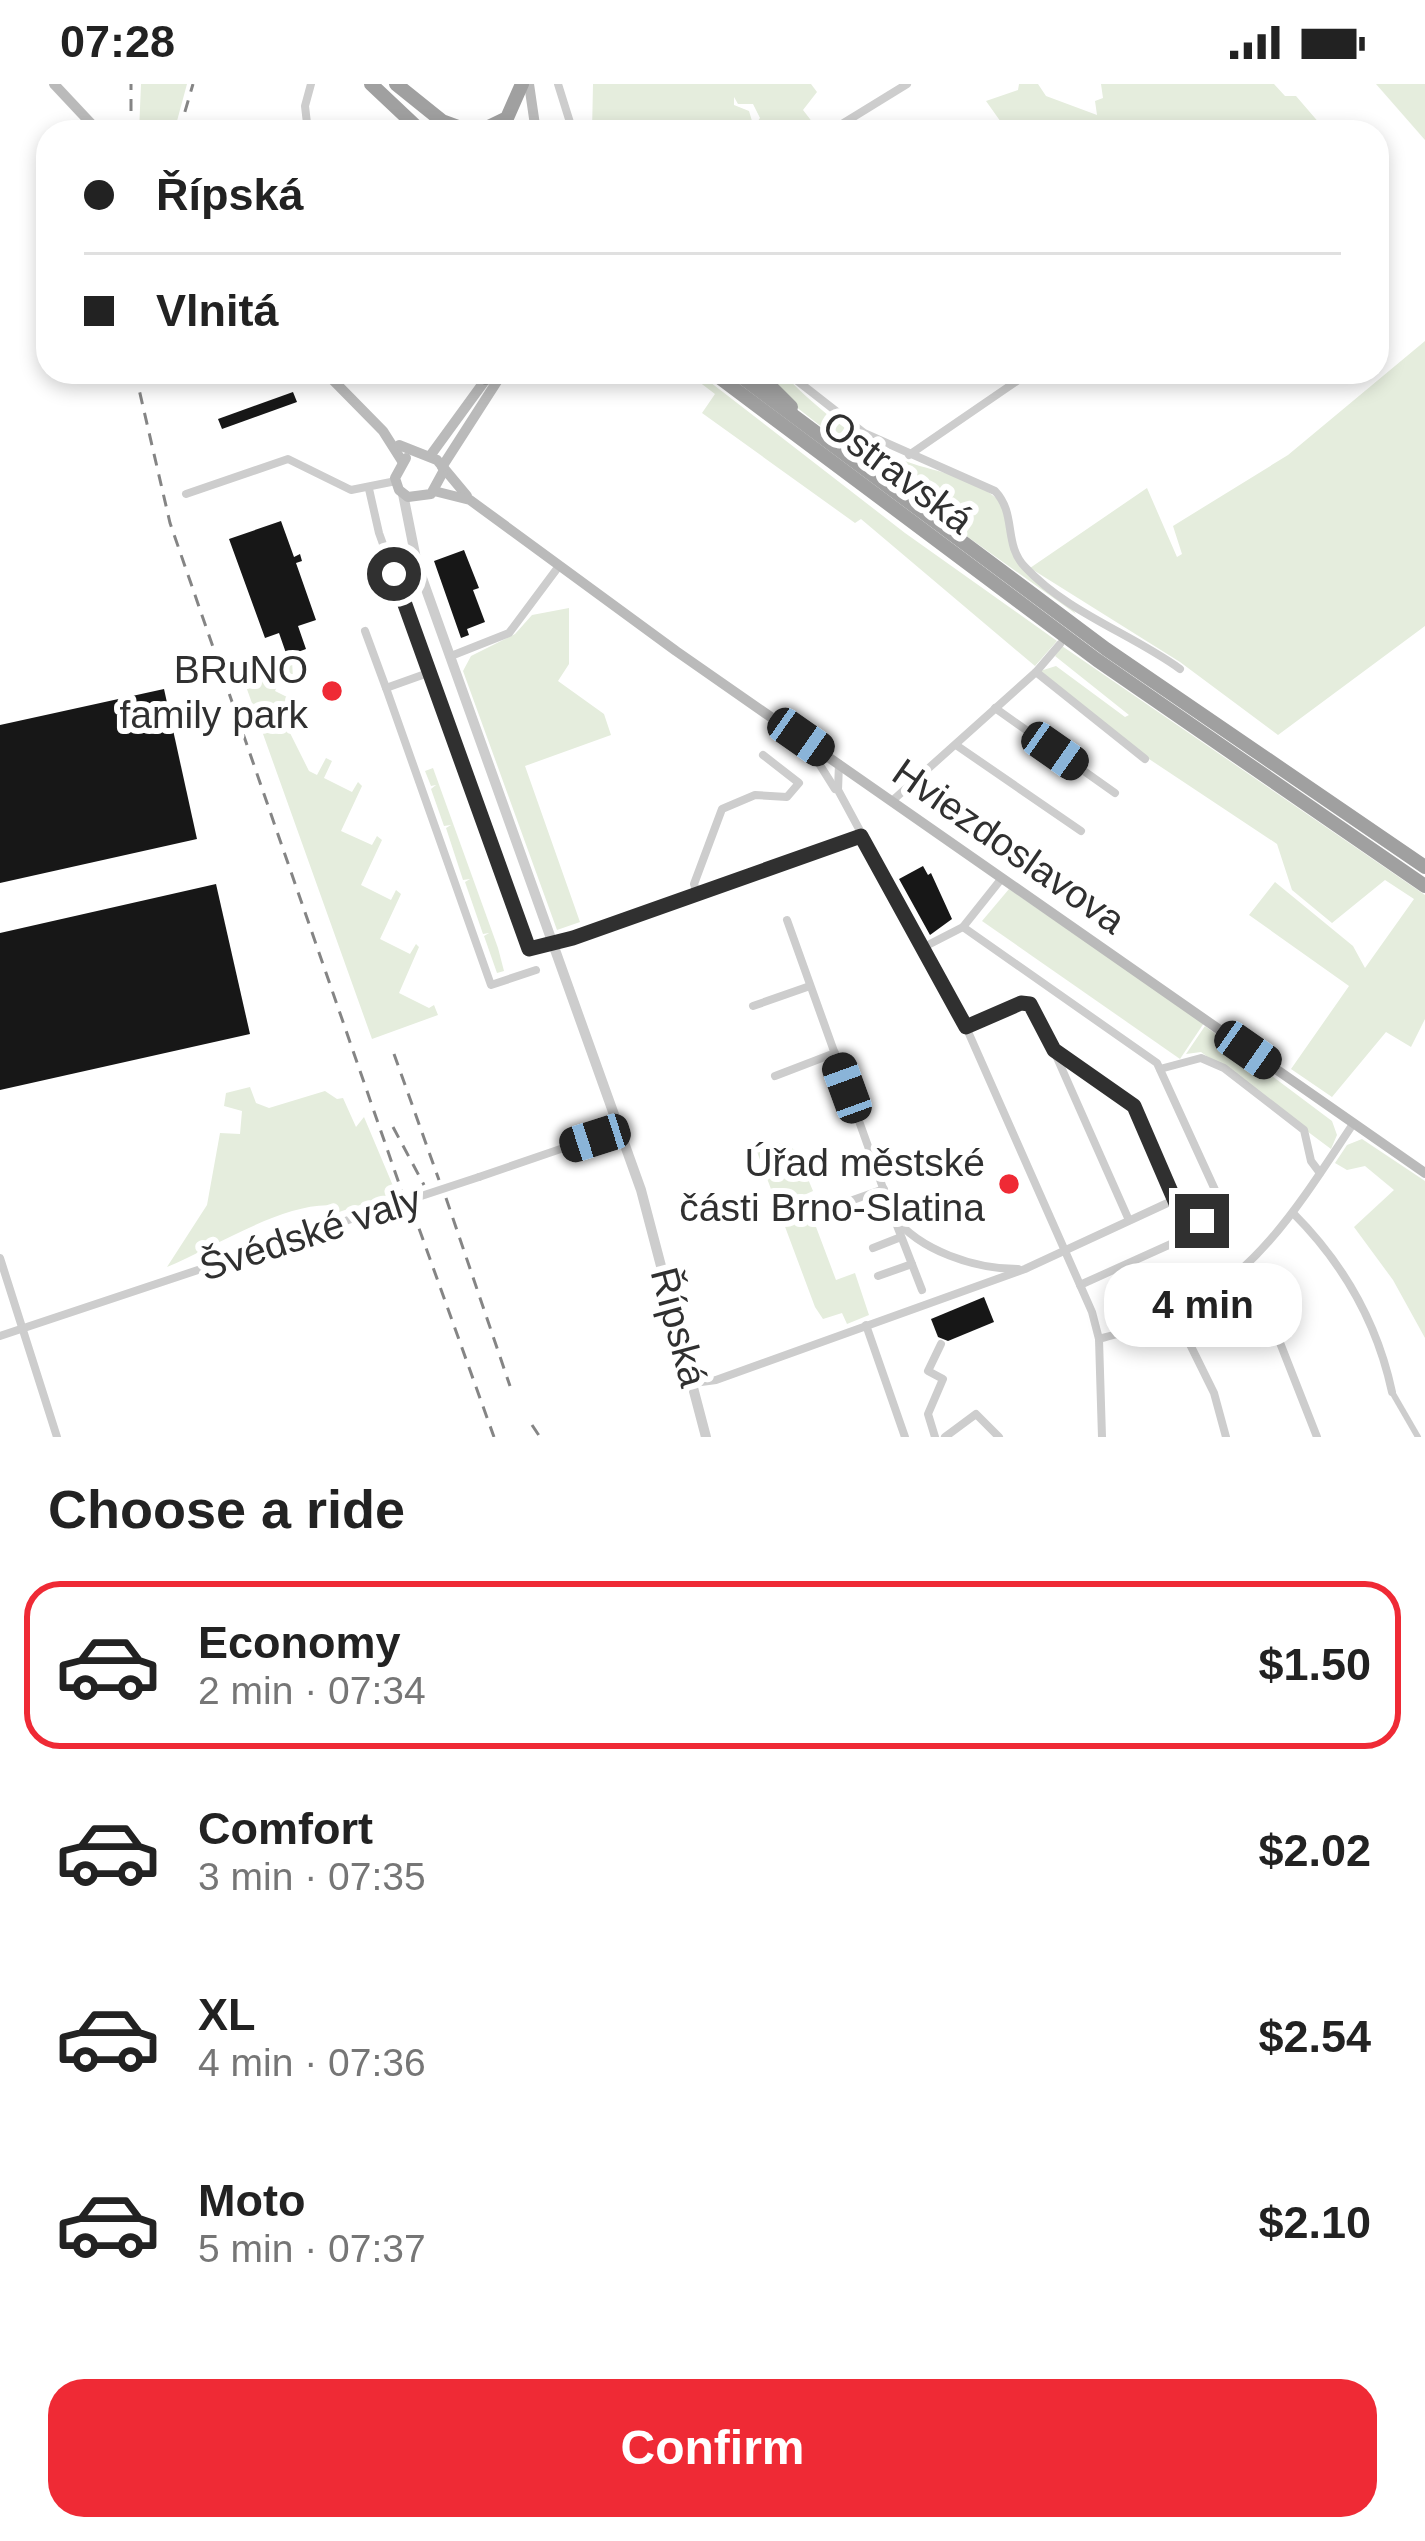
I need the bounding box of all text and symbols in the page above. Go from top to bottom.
text: 07:28 [60,16,175,67]
text: Řípská [156,169,304,220]
text: Vlnitá [156,285,279,336]
street label: Ostravská [815,402,981,542]
route start [367,547,421,601]
place label: BRuNO family park [119,648,308,736]
marker: BRuNO family park [319,678,345,704]
car [761,702,841,772]
car [1015,716,1095,786]
street label: Hviezdoslavova [885,750,1133,942]
car [1208,1015,1288,1085]
car [818,1048,876,1128]
car [555,1110,635,1166]
place label: Úřad městské části Brno-Slatina [679,1141,985,1229]
marker: Úřad městské části Brno-Slatina [996,1171,1022,1197]
street label: Švédské valy [194,1177,426,1289]
route end [1175,1194,1229,1248]
street label: Řípská [643,1263,716,1391]
callout: 4 min [1103,1263,1301,1347]
text: 4 min [1152,1283,1254,1326]
text: Choose a ride [48,1479,405,1539]
icon: car [54,1611,162,1719]
text: Economy [198,1617,401,1668]
text: $1.50 [1258,1639,1371,1690]
text: 2 min · 07:34 [198,1669,426,1712]
icon: car [54,1797,162,1905]
text: Comfort [198,1803,373,1854]
text: $2.02 [1258,1825,1371,1876]
text: 3 min · 07:35 [198,1855,426,1898]
icon: car [54,1983,162,2091]
text: XL [198,1989,256,2040]
text: $2.54 [1258,2011,1371,2062]
text: 4 min · 07:36 [198,2041,426,2084]
icon: car [54,2169,162,2277]
text: Moto [198,2175,305,2226]
text: $2.10 [1258,2197,1371,2248]
text: 5 min · 07:37 [198,2227,426,2270]
button: Confirm [48,2379,1377,2517]

